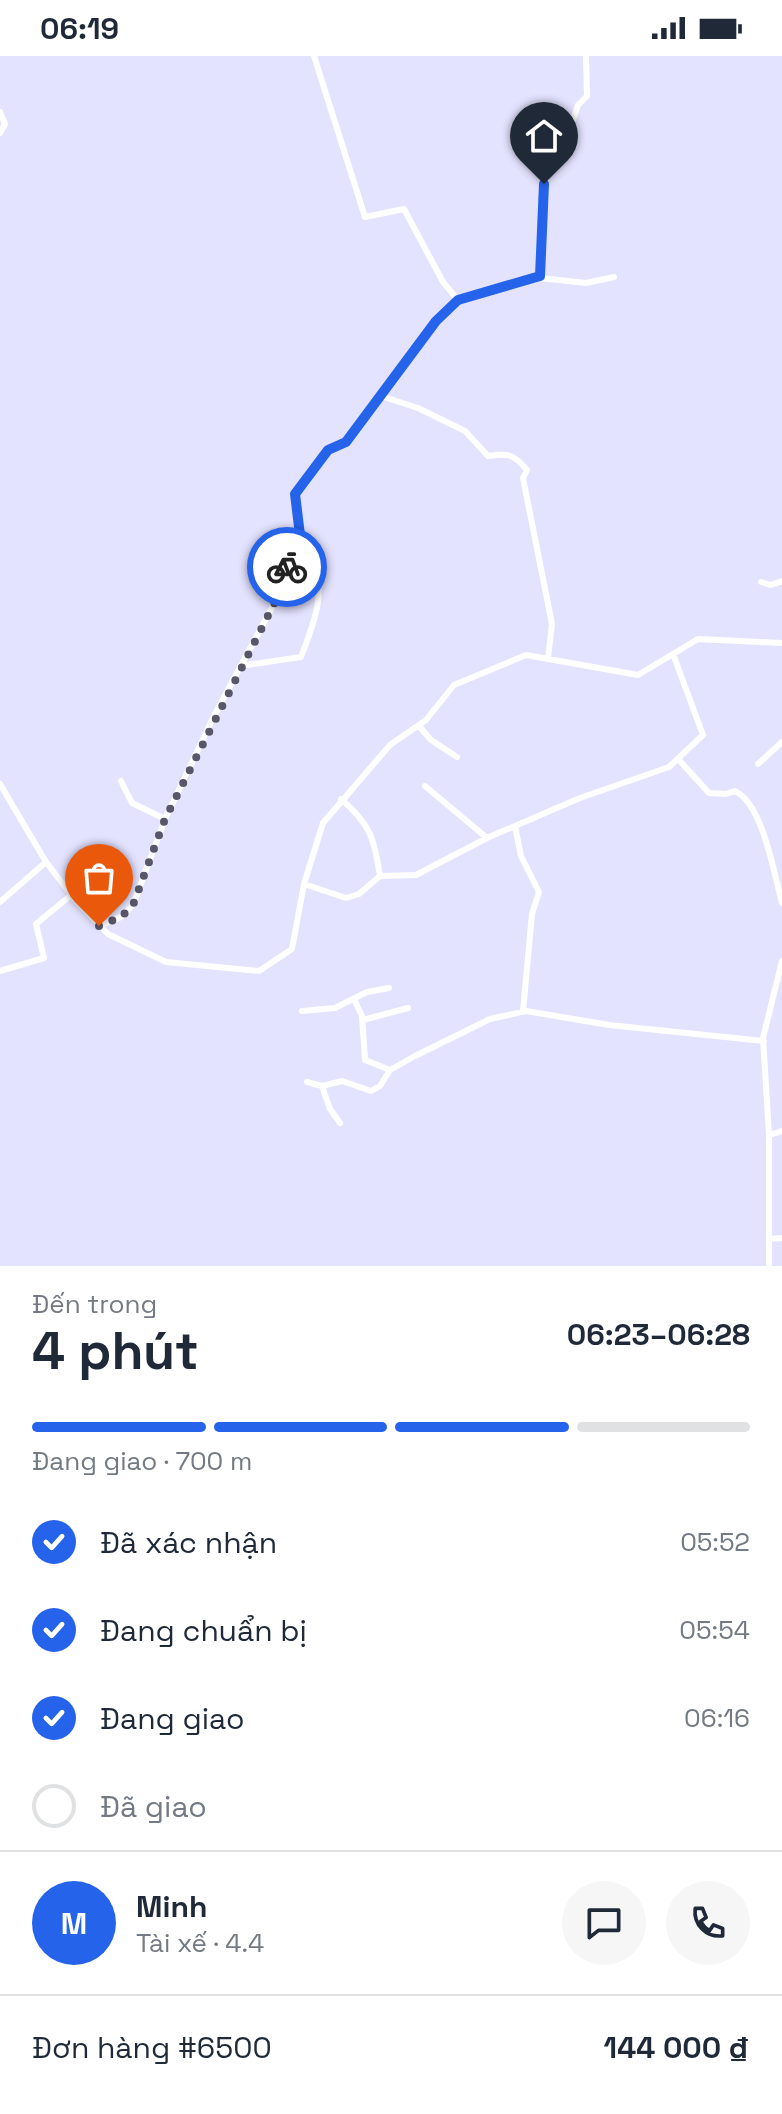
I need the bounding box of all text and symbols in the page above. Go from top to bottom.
text: 06:19 [40,9,119,48]
pin [510,102,578,184]
icon: home [522,114,566,158]
courier [247,527,327,607]
icon: bike [265,545,309,589]
pin [65,844,133,926]
icon: bag [77,856,121,900]
text: Đến trong [32,1287,157,1321]
text: 06:23–06:28 [567,1315,750,1354]
text: 4 phút [32,1318,199,1384]
text: Đang giao · 700 m [32,1444,252,1478]
icon: check [32,1520,76,1564]
text: Đã xác nhận [100,1523,277,1562]
text: 05:52 [680,1525,750,1559]
icon: check [32,1608,76,1652]
text: Đang chuẩn bị [100,1611,307,1650]
text: 05:54 [679,1613,750,1647]
icon: check [32,1696,76,1740]
text: Đang giao [100,1699,245,1738]
text: 06:16 [684,1701,750,1735]
text: Đã giao [100,1787,207,1826]
button: chat [562,1881,646,1965]
button: phone [666,1881,750,1965]
text: Minh [136,1887,207,1926]
text: M [61,1904,87,1943]
text: Tài xế · 4.4 [136,1926,264,1960]
text: Đơn hàng #6500 [32,2028,272,2067]
text: 144 000 ₫ [604,2028,750,2067]

